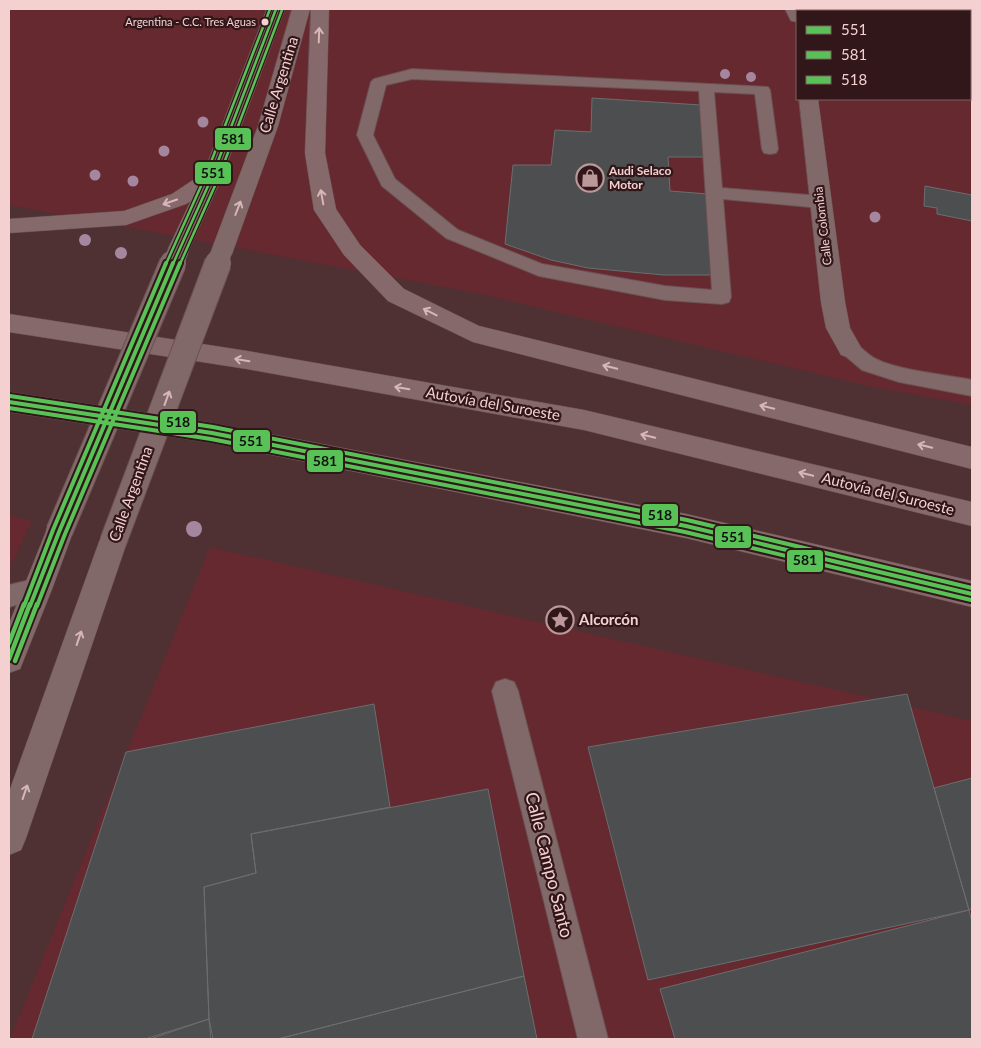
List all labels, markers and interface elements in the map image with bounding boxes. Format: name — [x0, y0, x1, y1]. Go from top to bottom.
legend — [796, 10, 971, 100]
place label: Argentina - C.C. Tres Aguas — [125, 15, 256, 28]
marker: Argentina - C.C. Tres Aguas — [260, 17, 270, 27]
text: 551 — [841, 20, 867, 38]
one-way arrow — [315, 27, 324, 43]
street label: Calle Argentina — [255, 34, 301, 135]
text: 581 — [841, 45, 867, 63]
text: 518 — [841, 70, 867, 88]
line badge: 581 — [214, 127, 252, 151]
text: 581 — [221, 130, 245, 147]
line badge: 551 — [194, 161, 232, 185]
shop icon: Audi Selaco Motor — [575, 163, 605, 193]
place label: Audi Selaco Motor — [608, 163, 671, 192]
text: 551 — [201, 164, 225, 181]
street label: Calle Colombia — [810, 186, 835, 266]
one-way arrow — [317, 189, 327, 205]
one-way arrow — [163, 198, 179, 207]
one-way arrow — [234, 201, 243, 216]
one-way arrow — [423, 307, 438, 316]
one-way arrow — [235, 354, 251, 364]
one-way arrow — [602, 362, 618, 372]
one-way arrow — [395, 382, 411, 392]
street label: Autovía del Suroeste — [425, 382, 562, 424]
one-way arrow — [163, 391, 172, 406]
one-way arrow — [760, 402, 776, 411]
line badge: 518 — [159, 410, 197, 434]
text: 518 — [166, 413, 190, 430]
line badge: 551 — [232, 429, 271, 453]
one-way arrow — [640, 431, 656, 440]
text: 551 — [239, 432, 263, 449]
one-way arrow — [917, 441, 933, 450]
street label: Calle Argentina — [104, 444, 156, 544]
line badge: 581 — [306, 449, 344, 473]
text: 581 — [313, 452, 337, 469]
street label: Autovía del Suroeste — [820, 468, 956, 518]
one-way arrow — [798, 469, 814, 478]
line badge: 518 — [641, 503, 679, 527]
text: 518 — [648, 506, 672, 523]
line badge: 551 — [714, 525, 752, 549]
text: 551 — [721, 528, 745, 545]
line badge: 581 — [786, 549, 824, 573]
text: 581 — [793, 551, 817, 568]
place icon: Alcorcón — [545, 605, 575, 635]
place label: Alcorcón — [578, 610, 638, 628]
one-way arrow — [75, 631, 84, 647]
one-way arrow — [21, 784, 30, 800]
street label: Calle Campo Santo — [521, 790, 579, 940]

